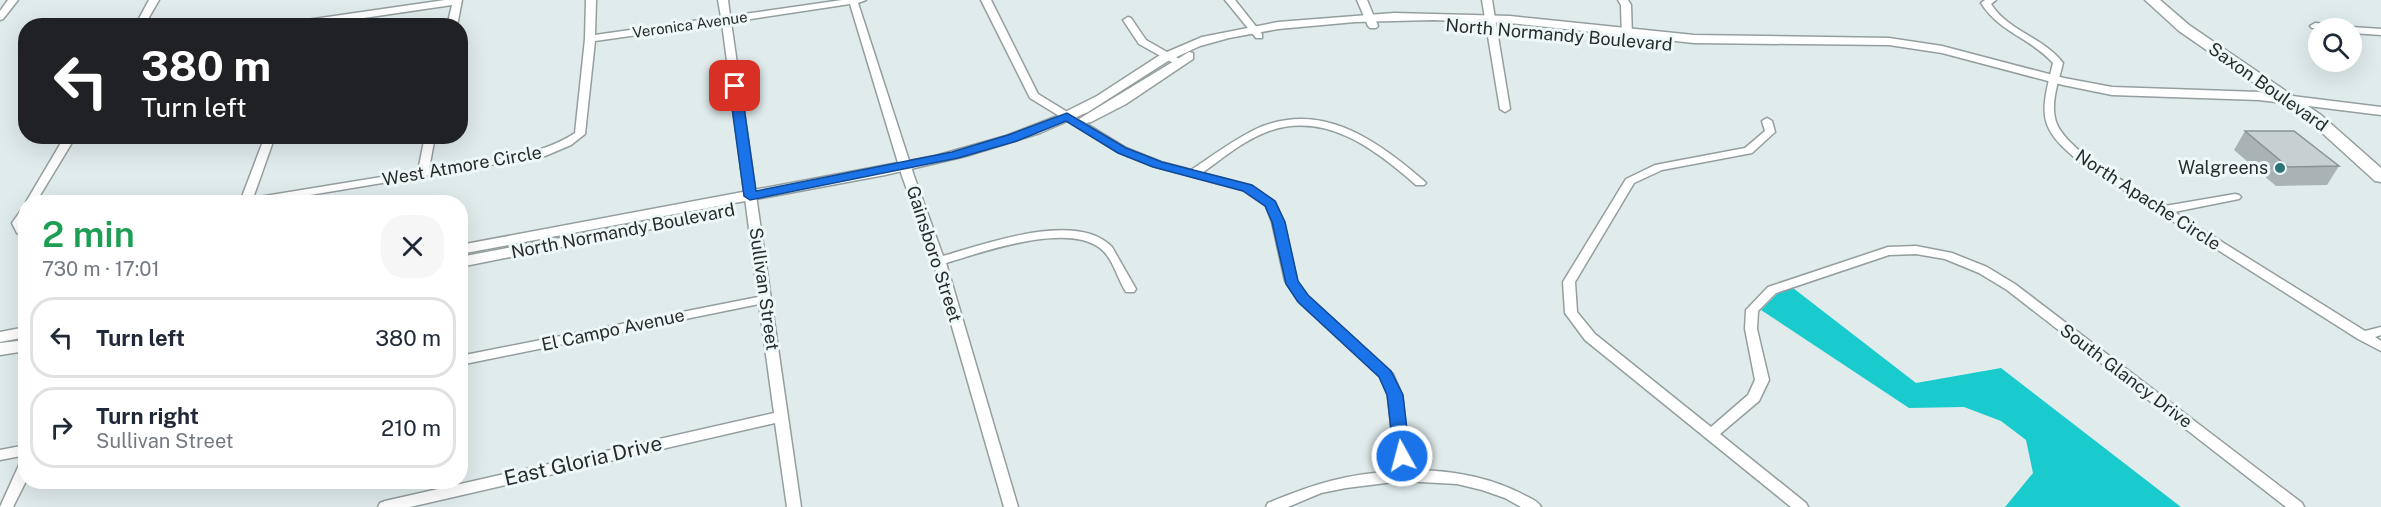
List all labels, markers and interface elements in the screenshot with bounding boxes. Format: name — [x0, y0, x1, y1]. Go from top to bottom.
street label: Veronica Avenue — [631, 8, 749, 41]
street label: North Normandy Boulevard — [1445, 14, 1673, 55]
map controls — [2308, 18, 2362, 72]
button: search — [2308, 18, 2362, 72]
street label: Saxon Boulevard — [2205, 38, 2332, 136]
text: 380 m — [141, 41, 271, 90]
icon: left — [42, 42, 120, 120]
pin — [709, 60, 760, 111]
icon: arrive — [718, 69, 751, 102]
text: Turn left — [141, 91, 247, 123]
street label: West Atmore Circle — [381, 141, 543, 190]
street label: North Apache Circle — [2072, 145, 2225, 254]
place label: Walgreens — [2178, 157, 2268, 178]
marker: Walgreens — [2273, 161, 2287, 175]
street label: Gainsboro Street — [903, 183, 966, 325]
street label: North Normandy Boulevard — [509, 198, 737, 263]
text: 2 min — [42, 213, 135, 255]
button: close — [381, 215, 444, 278]
street label: Sullivan Street — [745, 226, 784, 352]
text: 730 m · 17:01 — [42, 257, 160, 281]
street label: El Campo Avenue — [540, 304, 686, 355]
street label: South Glancy Drive — [2056, 319, 2197, 432]
icon: left — [45, 321, 78, 354]
text: Turn left — [96, 325, 185, 351]
text: 380 m — [375, 325, 441, 351]
text: Turn right — [96, 403, 199, 429]
icon: right — [45, 411, 78, 444]
text: 210 m — [381, 415, 441, 441]
position arrow — [1370, 424, 1434, 488]
text: Sullivan Street — [96, 429, 234, 453]
street label: East Gloria Drive — [501, 430, 664, 491]

